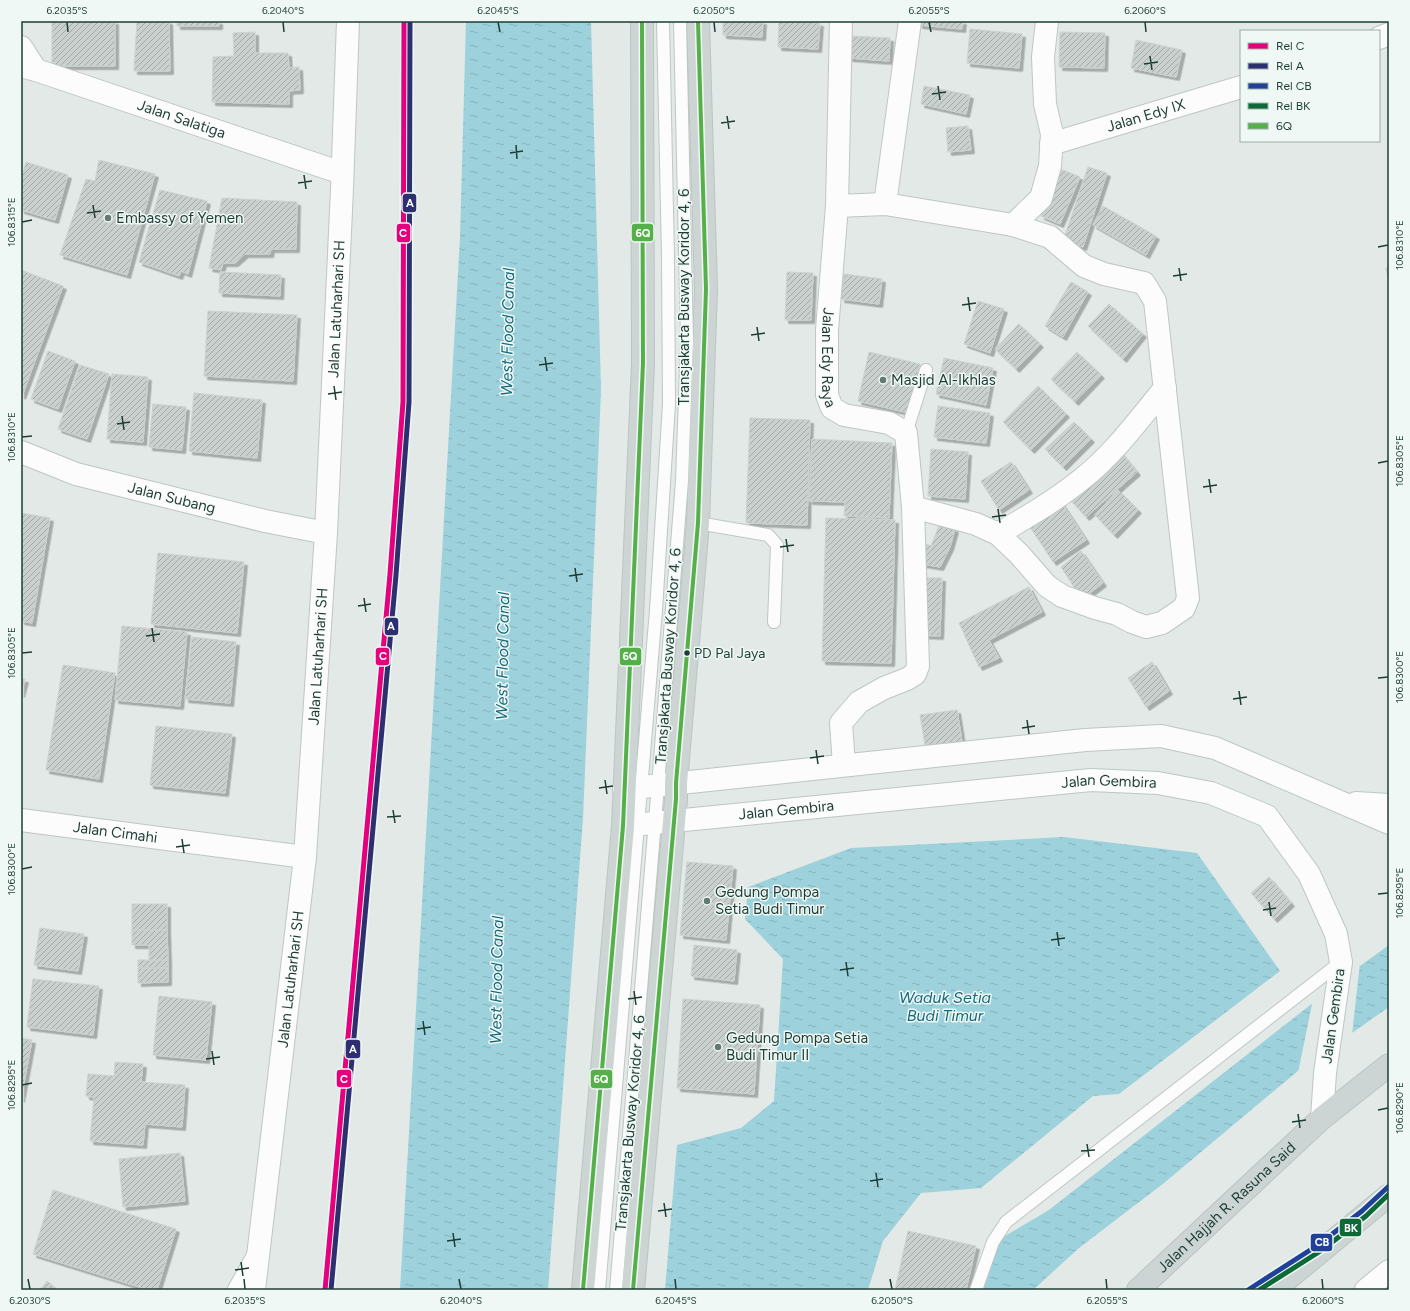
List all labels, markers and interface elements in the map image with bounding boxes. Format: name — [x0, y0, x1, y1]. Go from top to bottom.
text: 6.2035°S — [47, 4, 87, 17]
text: 6.2040°S — [262, 4, 304, 17]
text: 6.2045°S — [477, 4, 519, 17]
text: 6.2050°S — [693, 4, 735, 17]
text: 6.2055°S — [908, 4, 950, 17]
text: 6.2060°S — [1124, 4, 1166, 17]
legend — [1240, 30, 1380, 142]
text: Rel C — [1276, 39, 1305, 53]
text: Rel A — [1276, 59, 1304, 73]
text: Rel CB — [1276, 79, 1312, 93]
street label: Jalan Edy IX — [1104, 95, 1188, 136]
street label: Jalan Salatiga — [135, 96, 228, 142]
text: Rel BK — [1276, 99, 1311, 113]
text: 6Q — [1276, 119, 1292, 133]
street label: Transjakarta Busway Koridor 4, 6 — [675, 188, 693, 405]
line badge: A — [402, 193, 417, 213]
text: 106.8315°E — [5, 197, 18, 247]
text: A — [406, 197, 414, 210]
place label: Embassy of Yemen — [116, 209, 243, 227]
marker: Embassy of Yemen — [103, 213, 113, 223]
text: 106.8310°E — [1393, 220, 1406, 270]
line badge: C — [396, 223, 411, 243]
line badge: 6Q — [631, 223, 654, 242]
text: C — [399, 227, 407, 240]
text: 6Q — [635, 227, 651, 240]
street label: Jalan Latuharhari SH — [324, 240, 349, 378]
water label: West Flood Canal — [497, 267, 518, 396]
street label: Jalan Edy Raya — [818, 307, 840, 410]
place label: Masjid Al-Ikhlas — [891, 371, 996, 389]
marker: Masjid Al-Ikhlas — [878, 375, 888, 385]
text: 106.8310°E — [5, 412, 18, 462]
text: 106.8305°E — [1393, 435, 1406, 487]
street label: Jalan Subang — [126, 478, 218, 517]
street label: Transjakarta Busway Koridor 4, 6 — [651, 547, 685, 765]
street label: Jalan Latuharhari SH — [305, 587, 331, 726]
water label: West Flood Canal — [492, 591, 513, 720]
line badge: A — [384, 617, 399, 636]
text: A — [387, 620, 395, 633]
text: 106.8305°E — [5, 627, 18, 679]
place label: PD Pal Jaya — [694, 645, 765, 662]
line badge: C — [375, 647, 390, 666]
line badge: 6Q — [619, 647, 642, 666]
marker: PD Pal Jaya — [682, 648, 692, 658]
text: C — [379, 650, 387, 663]
text: 6Q — [622, 650, 638, 663]
text: 106.8300°E — [1393, 651, 1406, 703]
street label: Jalan Gembira — [1060, 771, 1157, 792]
street label: Jalan Gembira — [738, 796, 835, 824]
street label: Jalan Cimahi — [72, 818, 159, 847]
text: 106.8300°E — [5, 843, 18, 895]
text: 106.8295°E — [1393, 867, 1406, 919]
place label: Gedung Pompa Setia Budi Timur — [715, 883, 824, 918]
marker: Gedung Pompa Setia Budi Timur — [702, 896, 712, 906]
street label: Jalan Latuharhari SH — [274, 910, 308, 1049]
water label: West Flood Canal — [486, 915, 507, 1044]
street label: Jalan Gembira — [1317, 967, 1349, 1065]
water label: Waduk Setia Budi Timur — [899, 988, 991, 1025]
street label: Transjakarta Busway Koridor 4, 6 — [612, 1014, 648, 1232]
place label: Gedung Pompa Setia Budi Timur II — [726, 1029, 868, 1064]
line badge: A — [345, 1039, 361, 1059]
marker: Gedung Pompa Setia Budi Timur II — [713, 1042, 723, 1052]
text: A — [349, 1043, 357, 1056]
text: 106.8295°E — [5, 1059, 18, 1111]
line badge: C — [336, 1069, 352, 1088]
line badge: 6Q — [590, 1069, 613, 1089]
text: C — [340, 1073, 348, 1086]
text: 6Q — [593, 1073, 609, 1086]
text: 106.8290°E — [1393, 1082, 1406, 1134]
street label: Jalan Hajjah R. Rasuna Said — [1153, 1138, 1299, 1276]
line badge: BK — [1339, 1218, 1362, 1237]
text: BK — [1344, 1222, 1359, 1235]
line badge: CB — [1310, 1233, 1333, 1252]
text: CB — [1315, 1236, 1330, 1249]
text: 6.2030°S — [9, 1294, 51, 1307]
text: 6.2035°S — [225, 1294, 265, 1307]
text: 6.2040°S — [440, 1294, 482, 1307]
text: 6.2045°S — [655, 1294, 697, 1307]
text: 6.2050°S — [871, 1294, 913, 1307]
text: 6.2055°S — [1086, 1294, 1128, 1307]
text: 6.2060°S — [1302, 1294, 1344, 1307]

